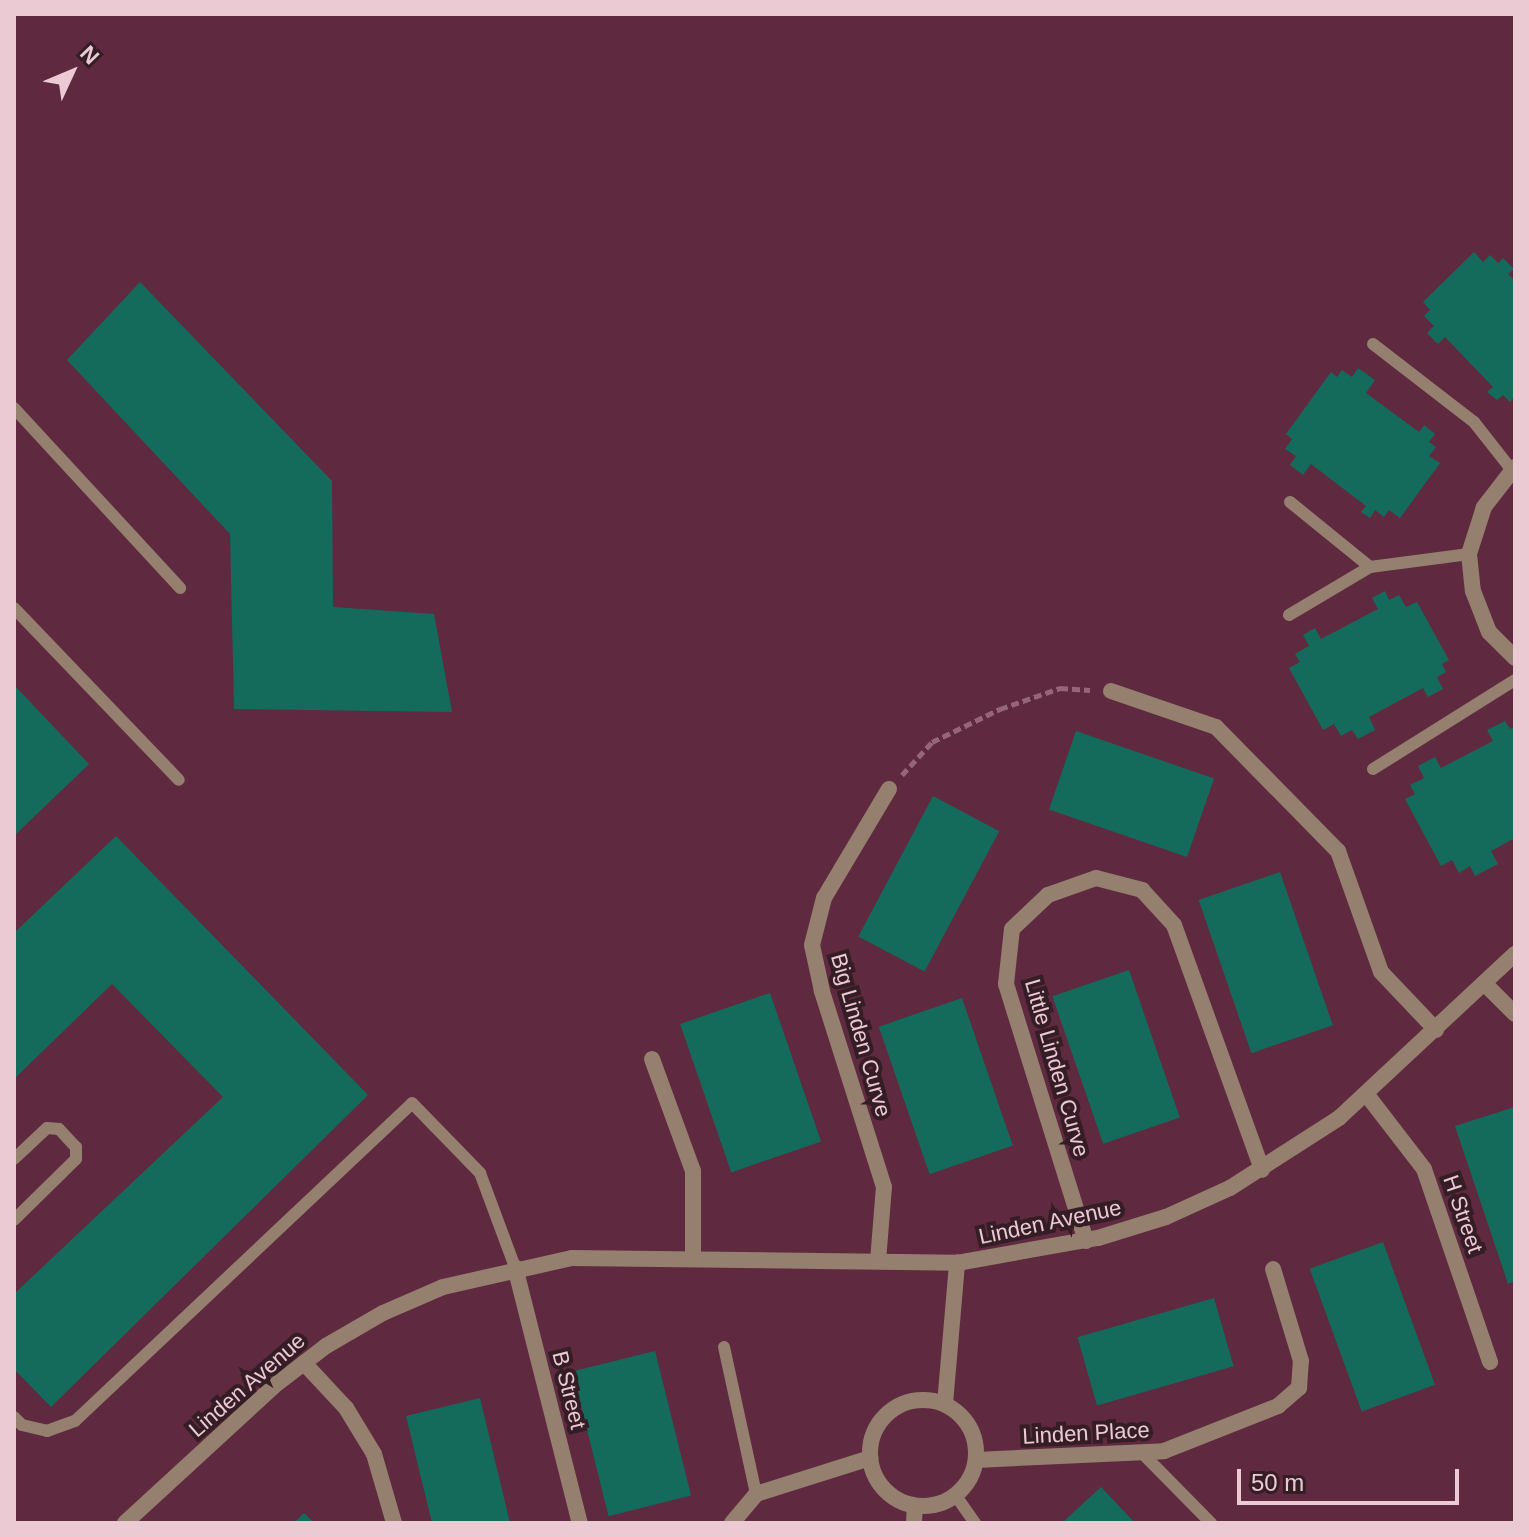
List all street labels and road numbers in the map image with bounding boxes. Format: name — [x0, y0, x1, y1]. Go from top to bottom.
street label: Big Linden Curve — [825, 950, 897, 1120]
street label: Little Linden Curve — [1019, 976, 1095, 1160]
street label: H Street — [1437, 1172, 1489, 1256]
street label: Linden Avenue — [976, 1194, 1124, 1250]
street label: Linden Avenue — [183, 1327, 311, 1443]
street label: B Street — [547, 1348, 591, 1432]
street label: Linden Place — [1022, 1416, 1150, 1450]

